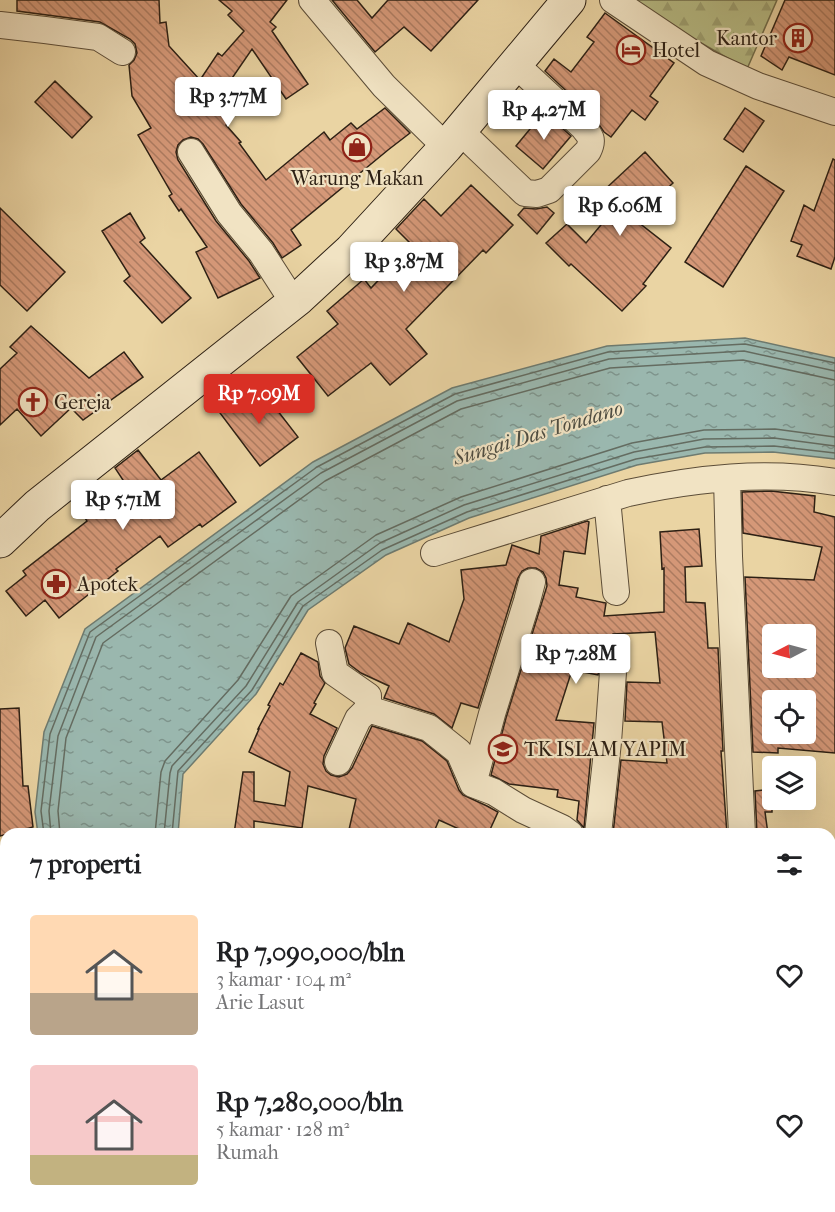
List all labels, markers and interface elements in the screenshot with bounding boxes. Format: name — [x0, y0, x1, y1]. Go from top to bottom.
building icon: Kantor — [782, 22, 814, 54]
place label: Kantor — [716, 27, 777, 50]
hotel icon: Hotel — [615, 34, 647, 66]
place label: Hotel — [652, 39, 701, 62]
pin: Rp 3.77M — [166, 77, 290, 128]
text: Rp 3.77M — [189, 85, 267, 108]
pin: Rp 4.27M — [482, 90, 606, 141]
text: Rp 4.27M — [502, 98, 586, 121]
shop icon: Warung Makan — [341, 131, 373, 163]
place label: Warung Makan — [290, 167, 424, 190]
pin: Rp 6.06M — [558, 186, 682, 237]
text: Rp 6.06M — [578, 194, 662, 217]
pin: Rp 3.87M — [342, 242, 466, 293]
text: Rp 3.87M — [364, 250, 444, 273]
pin: Rp 7.09M — [197, 374, 321, 425]
text: Rp 7.09M — [218, 382, 300, 405]
church icon: Gereja — [17, 386, 49, 418]
place label: Gereja — [54, 391, 111, 414]
water label: Sungai Das Tondano — [449, 396, 626, 471]
pin: Rp 5.71M — [61, 480, 185, 531]
text: Rp 5.71M — [85, 488, 161, 511]
pharmacy icon: Apotek — [40, 568, 72, 600]
place label: Apotek — [76, 573, 139, 596]
north arrow — [762, 624, 816, 678]
map controls — [762, 624, 816, 810]
pin: Rp 7.28M — [514, 634, 638, 685]
text: Rp 7.28M — [535, 642, 617, 665]
button: locate — [762, 690, 816, 744]
school or university icon: TK ISLAM YAPIM — [487, 733, 519, 765]
place label: TK ISLAM YAPIM — [524, 738, 687, 761]
button: layers — [762, 756, 816, 810]
icon: filters — [773, 848, 806, 881]
text: 7 properti — [30, 849, 141, 880]
text: Rp 7,090,000/bln — [216, 937, 405, 968]
icon: home — [78, 939, 150, 1011]
icon: heart — [773, 959, 806, 992]
text: 3 kamar · 104 m² — [216, 968, 351, 991]
text: Arie Lasut — [216, 991, 305, 1014]
text: Rp 7,280,000/bln — [216, 1087, 403, 1118]
icon: home — [78, 1089, 150, 1161]
icon: heart — [773, 1109, 806, 1142]
text: 5 kamar · 128 m² — [216, 1118, 349, 1141]
text: Rumah — [216, 1141, 279, 1164]

